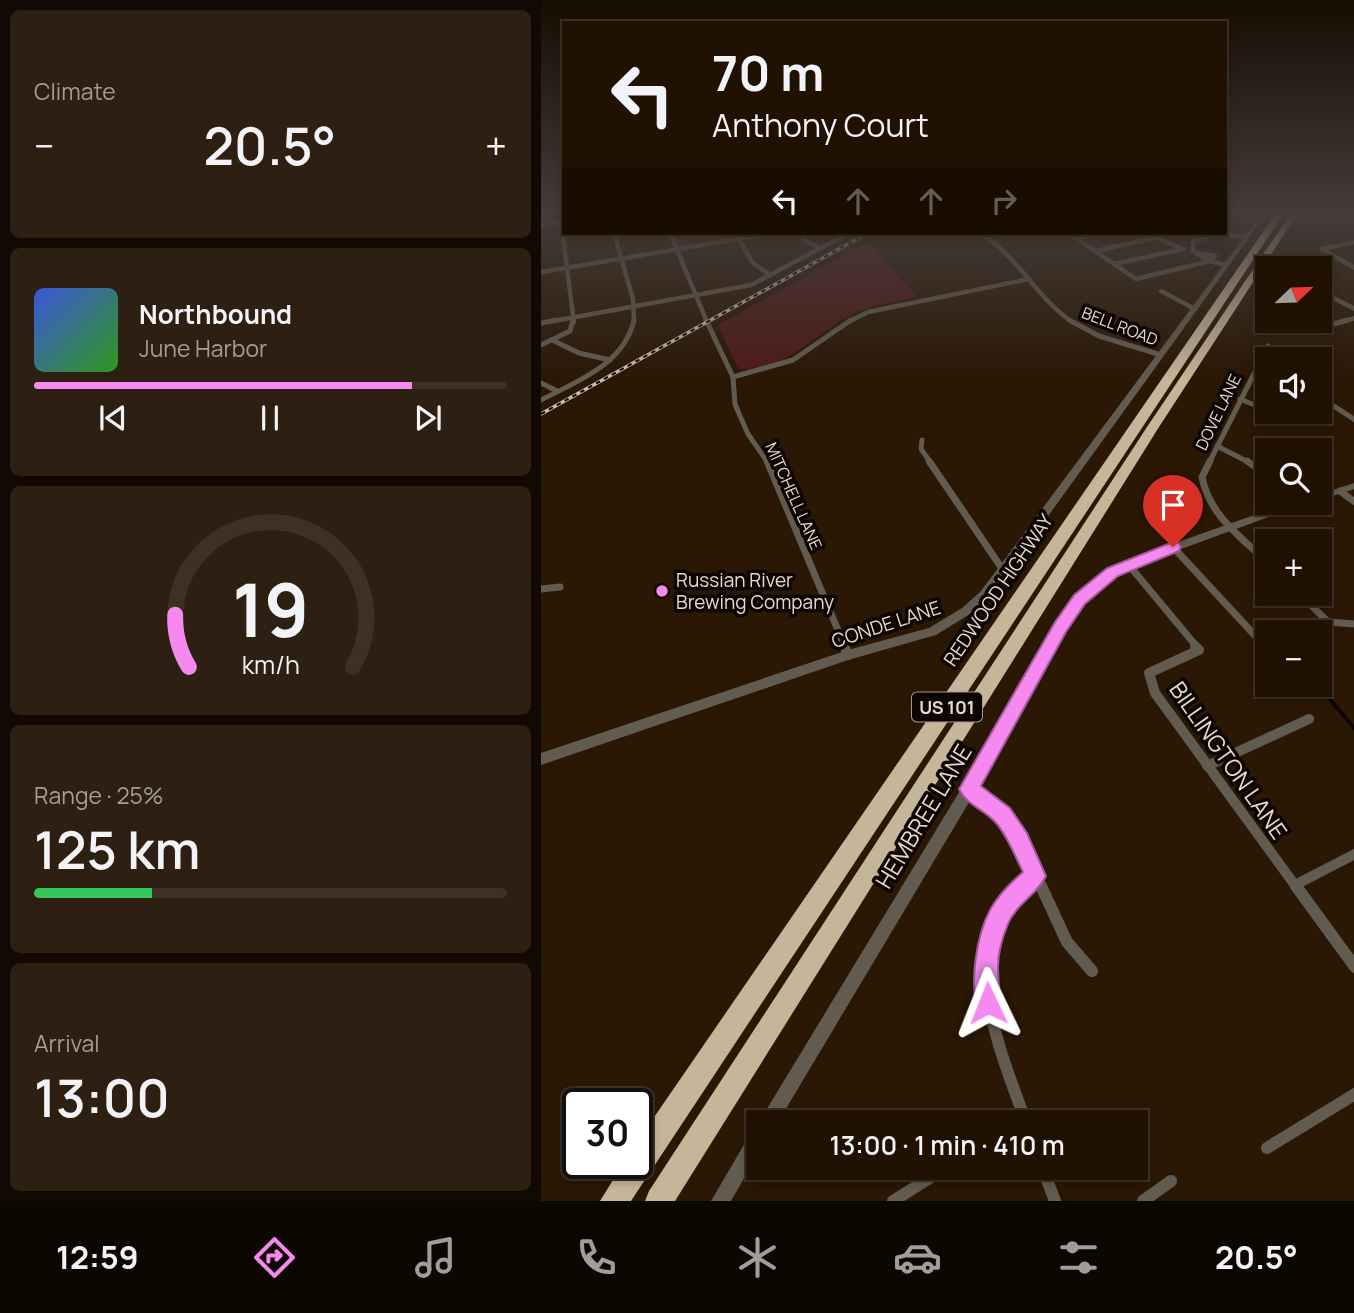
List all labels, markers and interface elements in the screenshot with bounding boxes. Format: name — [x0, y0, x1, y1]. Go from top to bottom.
text: 70 m — [712, 39, 824, 106]
icon: left — [597, 49, 688, 140]
text: Climate — [34, 75, 116, 107]
text: Anthony Court — [712, 103, 929, 147]
text: 20.5° — [204, 110, 336, 181]
text: − — [34, 119, 55, 171]
text: + — [485, 119, 507, 171]
icon: left — [766, 182, 804, 220]
icon: ahead — [839, 182, 877, 220]
icon: ahead — [912, 182, 950, 220]
icon: right — [985, 182, 1023, 220]
north arrow — [1255, 256, 1332, 332]
map controls — [1255, 256, 1332, 697]
text: Northbound — [139, 296, 292, 332]
street label: BELL ROAD — [1079, 301, 1161, 351]
text: June Harbor — [139, 332, 267, 364]
button: sound — [1255, 347, 1332, 424]
street label: DOVE LANE — [1190, 370, 1246, 454]
icon: previous — [94, 399, 132, 437]
icon: pause — [251, 399, 289, 437]
icon: next — [409, 399, 447, 437]
button: search — [1255, 438, 1332, 515]
street label: MITCHELL LANE — [760, 439, 828, 553]
pin — [1143, 475, 1203, 547]
icon: arrive — [1154, 486, 1192, 524]
street label: REDWOOD HIGHWAY — [937, 509, 1059, 671]
button: + — [1255, 529, 1332, 606]
text: 19 — [232, 559, 309, 659]
place label: Russian River Brewing Company — [676, 567, 834, 615]
marker: Russian River Brewing Company — [654, 583, 670, 599]
street label: CONDE LANE — [828, 594, 944, 654]
button: − — [1255, 620, 1332, 697]
text: km/h — [241, 646, 300, 681]
street label: BILLINGTON LANE — [1163, 675, 1295, 845]
road number: US 101 — [912, 692, 982, 722]
street label: HEMBREE LANE — [867, 738, 979, 894]
text: Range · 25% — [34, 779, 164, 811]
text: 125 km — [34, 814, 200, 885]
position arrow — [951, 966, 1025, 1040]
text: Arrival — [34, 1027, 100, 1059]
text: 13:00 — [34, 1062, 170, 1133]
speed limit sign: 30 — [562, 1088, 653, 1179]
text: 13:00 · 1 min · 410 m — [829, 1127, 1065, 1163]
icon: directions — [250, 1233, 299, 1282]
icon: music — [411, 1233, 460, 1282]
icon: phone — [572, 1233, 621, 1282]
icon: climate — [733, 1233, 782, 1282]
icon: car — [893, 1233, 942, 1282]
icon: filters — [1054, 1233, 1103, 1282]
text: 12:59 — [56, 1235, 139, 1279]
text: 20.5° — [1215, 1235, 1298, 1279]

